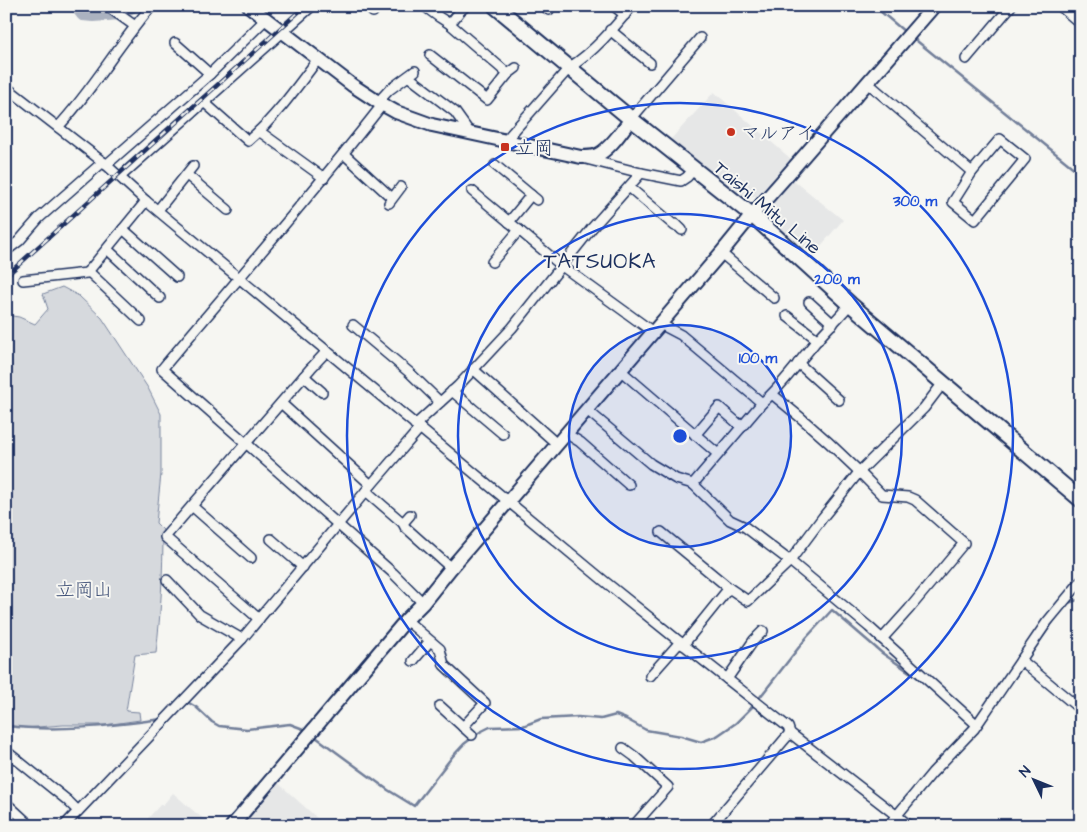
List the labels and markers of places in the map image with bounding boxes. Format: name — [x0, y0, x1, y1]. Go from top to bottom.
place label: マルアイ — [741, 120, 815, 147]
marker: マルアイ — [725, 126, 737, 138]
place label: 立岡 — [515, 135, 553, 162]
marker: 立岡 — [499, 141, 511, 153]
centre of rings — [671, 427, 689, 445]

